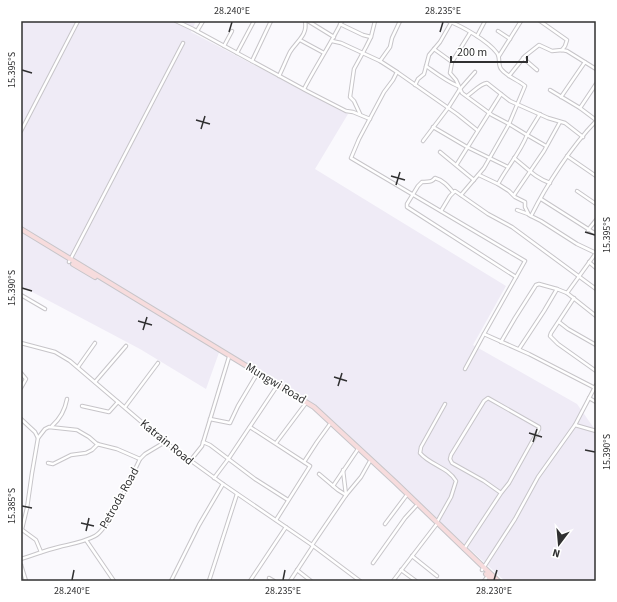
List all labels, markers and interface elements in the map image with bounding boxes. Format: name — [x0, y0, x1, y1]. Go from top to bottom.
text: 28.240°E — [214, 4, 250, 18]
text: 28.235°E — [425, 4, 461, 18]
scale bar — [451, 38, 527, 64]
text: 200 m — [457, 44, 487, 61]
text: 15.395°S — [5, 52, 19, 88]
text: 15.395°S — [600, 217, 614, 253]
text: 15.390°S — [5, 270, 19, 306]
street label: Mungwi Road — [242, 359, 309, 408]
street label: Katrain Road — [136, 415, 197, 469]
text: 15.390°S — [600, 434, 614, 470]
street label: Petroda Road — [96, 464, 143, 532]
text: 15.385°S — [5, 488, 19, 524]
north arrow — [539, 524, 579, 564]
text: N — [551, 545, 562, 561]
text: 28.240°E — [54, 584, 90, 598]
text: 28.235°E — [265, 584, 301, 598]
text: 28.230°E — [476, 584, 512, 598]

